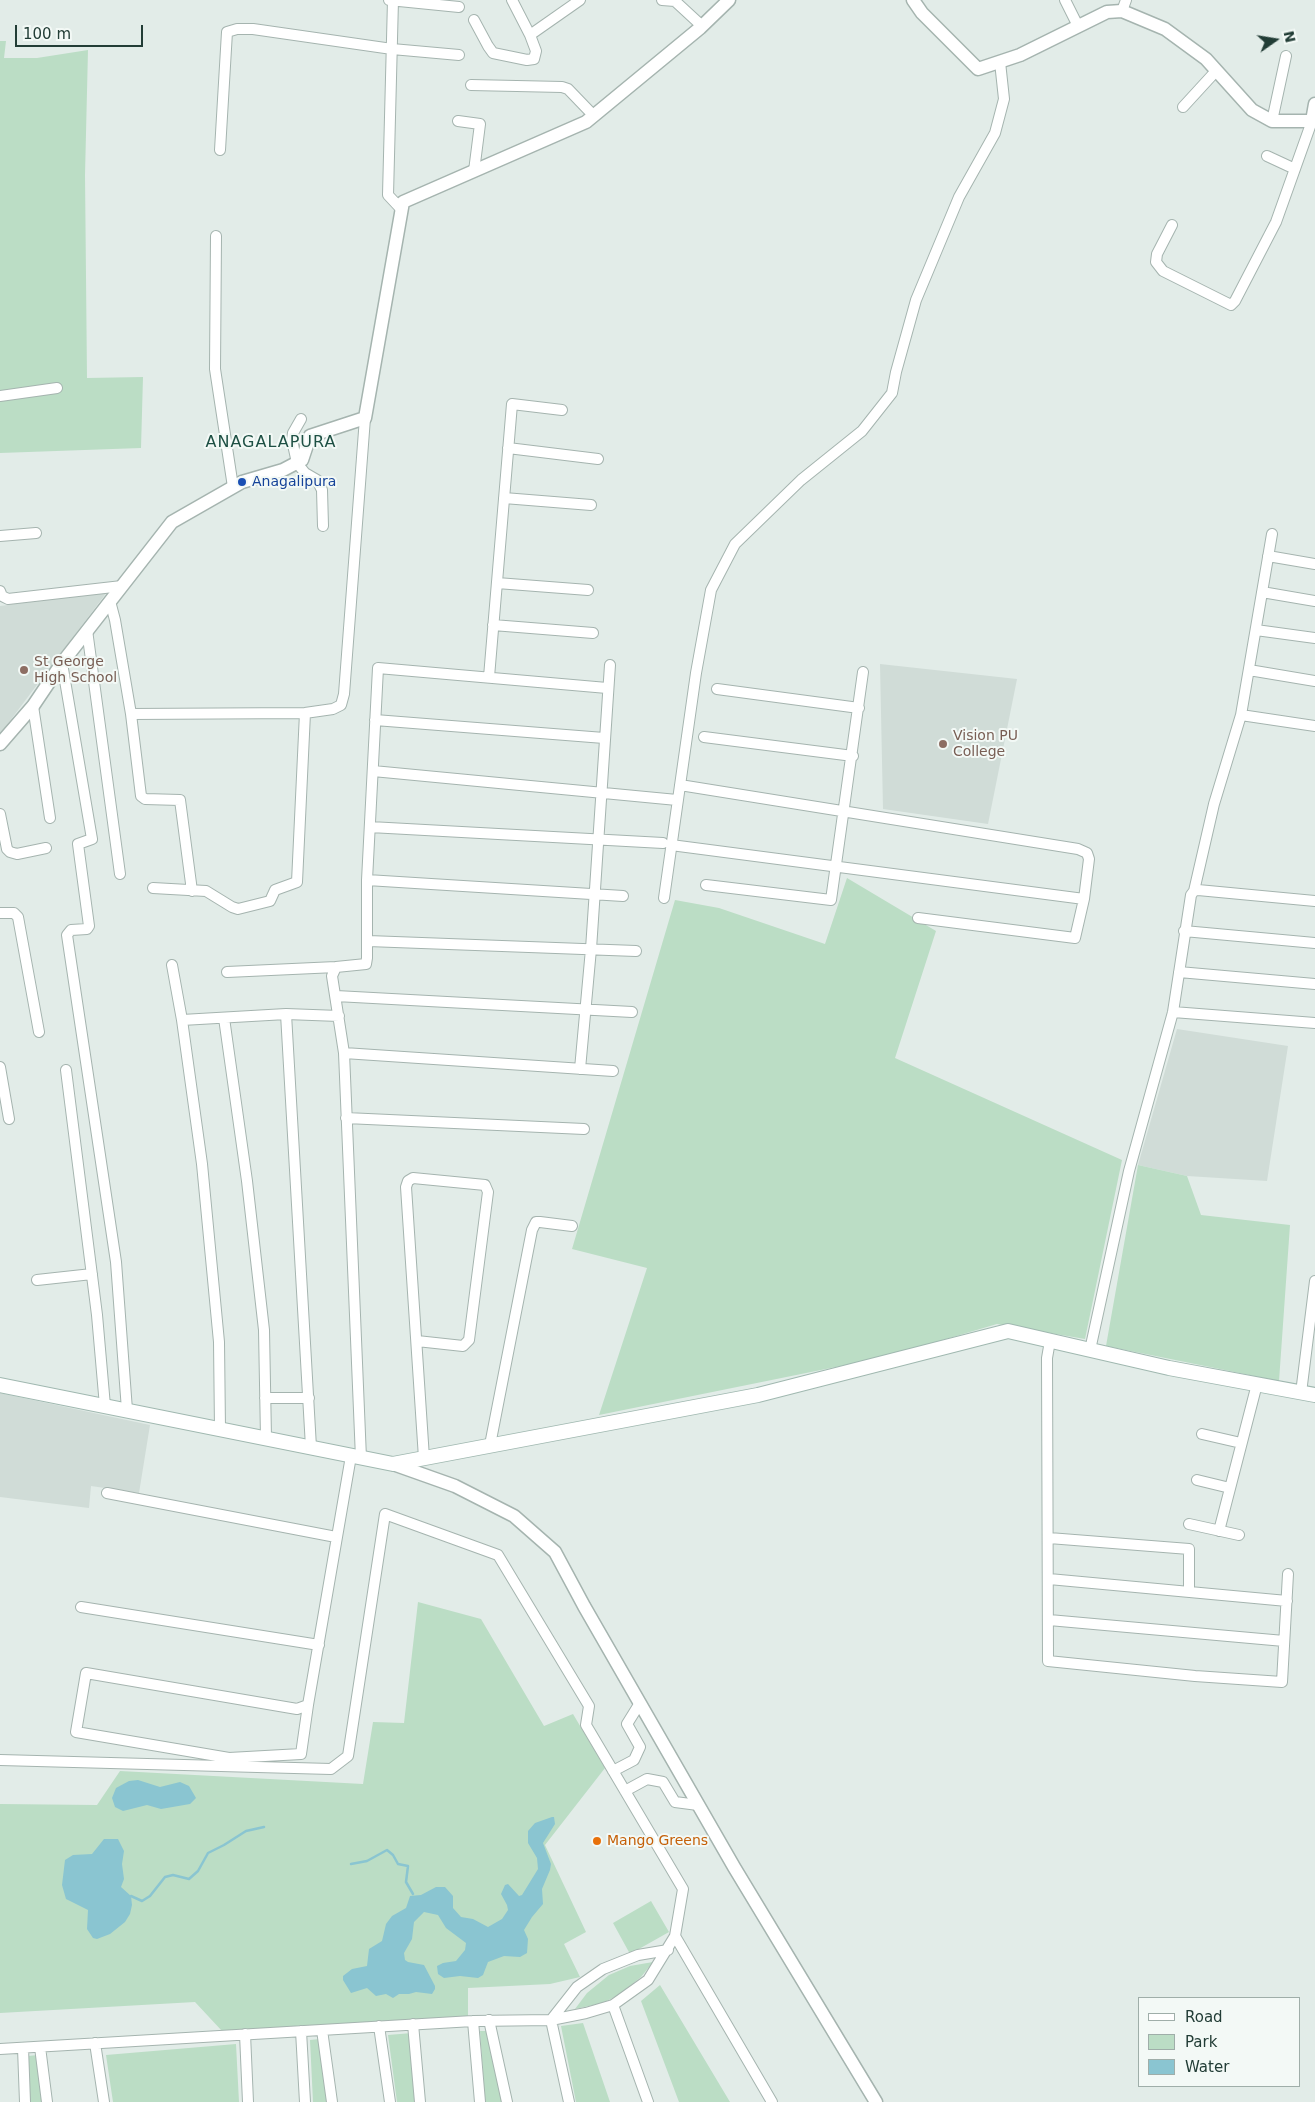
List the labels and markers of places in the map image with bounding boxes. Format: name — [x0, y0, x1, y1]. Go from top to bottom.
place label: Anagalipura — [252, 474, 336, 490]
marker: Anagalipura — [236, 476, 248, 488]
place label: St George High School — [34, 654, 117, 686]
marker: St George High School — [18, 664, 30, 676]
place label: Vision PU College — [953, 728, 1018, 760]
marker: Vision PU College — [937, 738, 949, 750]
place label: Mango Greens — [607, 1833, 708, 1849]
marker: Mango Greens — [591, 1835, 603, 1847]

